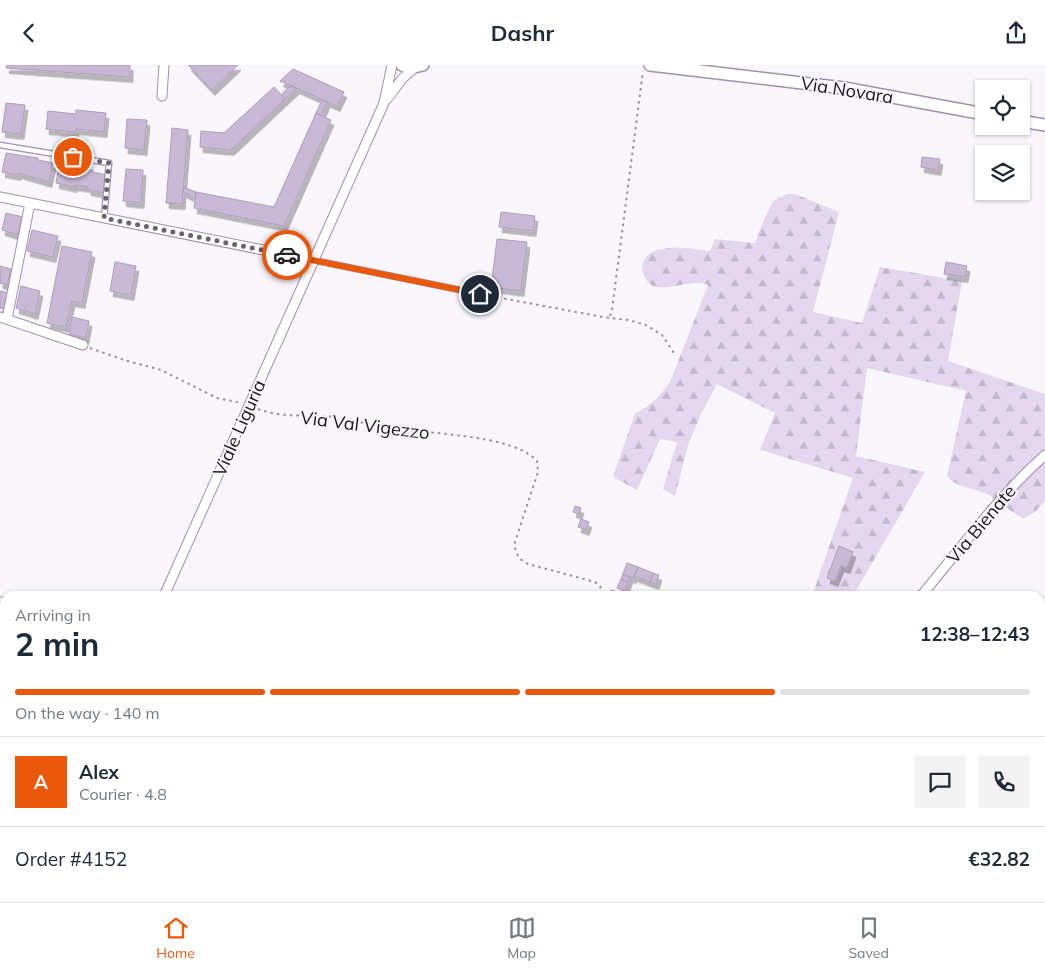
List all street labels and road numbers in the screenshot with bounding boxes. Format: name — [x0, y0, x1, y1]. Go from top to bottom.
street label: Via Novara — [799, 71, 895, 109]
street label: Viale Liguria — [207, 376, 271, 480]
street label: Via Val Vigezzo — [299, 406, 431, 444]
street label: Via Bienate — [941, 480, 1021, 568]

